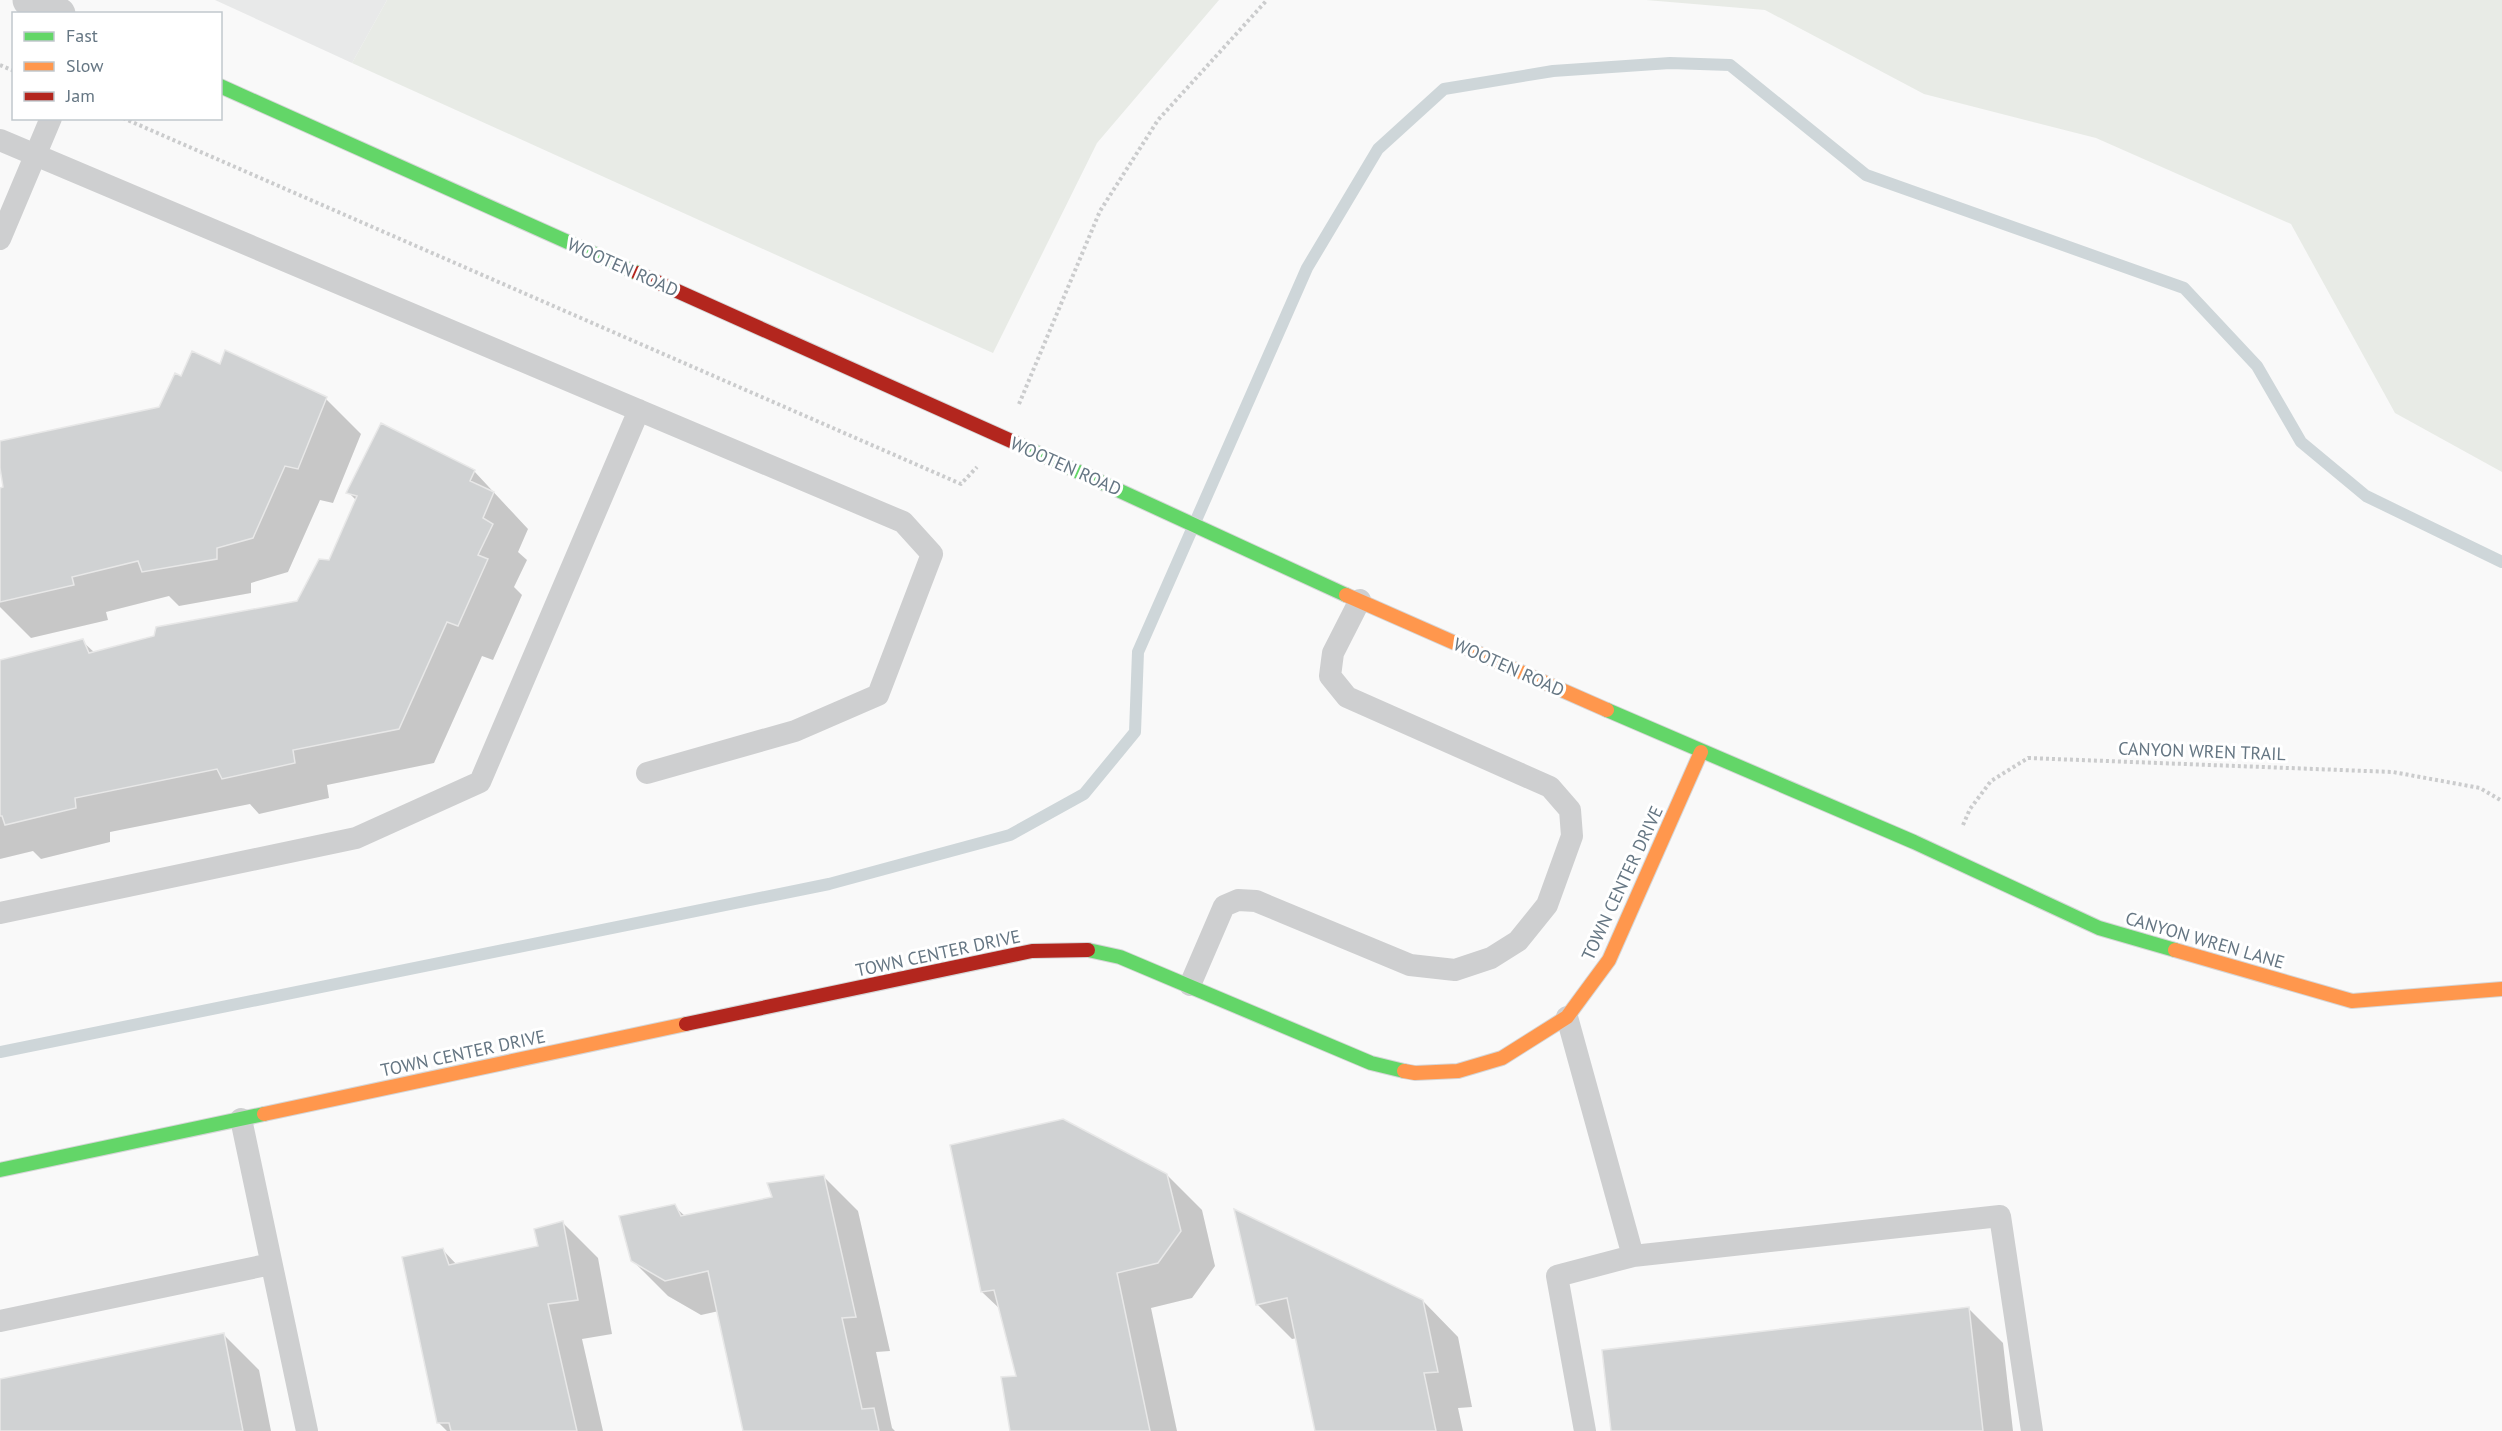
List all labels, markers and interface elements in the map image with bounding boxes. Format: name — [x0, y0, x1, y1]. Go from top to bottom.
legend — [12, 12, 222, 120]
text: Fast — [66, 24, 98, 47]
text: Slow — [66, 54, 104, 77]
text: Jam — [65, 84, 95, 107]
street label: WOOTEN ROAD — [564, 232, 682, 302]
street label: WOOTEN ROAD — [1007, 431, 1125, 501]
street label: WOOTEN ROAD — [1450, 632, 1568, 702]
street label: CANYON WREN TRAIL — [2118, 737, 2286, 765]
street label: TOWN CENTER DRIVE — [1576, 802, 1668, 964]
street label: CANYON WREN LANE — [2123, 906, 2287, 974]
street label: TOWN CENTER DRIVE — [854, 924, 1022, 982]
street label: TOWN CENTER DRIVE — [379, 1024, 547, 1082]

